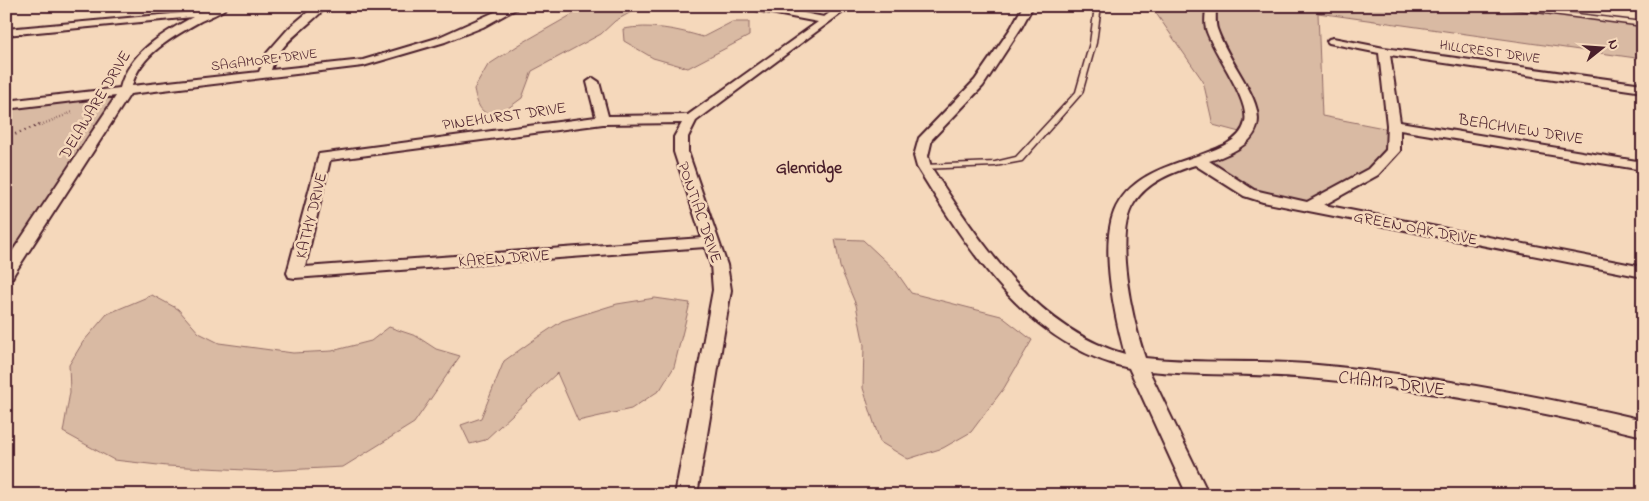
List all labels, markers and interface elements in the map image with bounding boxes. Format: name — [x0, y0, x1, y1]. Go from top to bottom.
north arrow — [1576, 22, 1626, 72]
street label: HILLCREST DRIVE — [1438, 35, 1542, 70]
text: N — [1602, 37, 1624, 52]
street label: SAGAMORE DRIVE — [210, 44, 319, 77]
street label: DELAWARE DRIVE — [53, 46, 138, 165]
street label: PINEHURST DRIVE — [441, 96, 568, 138]
street label: BEACHVIEW DRIVE — [1455, 108, 1585, 152]
district label: Glenridge — [776, 156, 843, 183]
street label: PONTIAC DRIVE — [671, 159, 728, 267]
street label: KATHY DRIVE — [290, 170, 334, 261]
street label: GREEN OAK DRIVE — [1352, 205, 1480, 253]
street label: KAREN DRIVE — [458, 244, 551, 274]
street label: CHAMP DRIVE — [1337, 365, 1447, 404]

